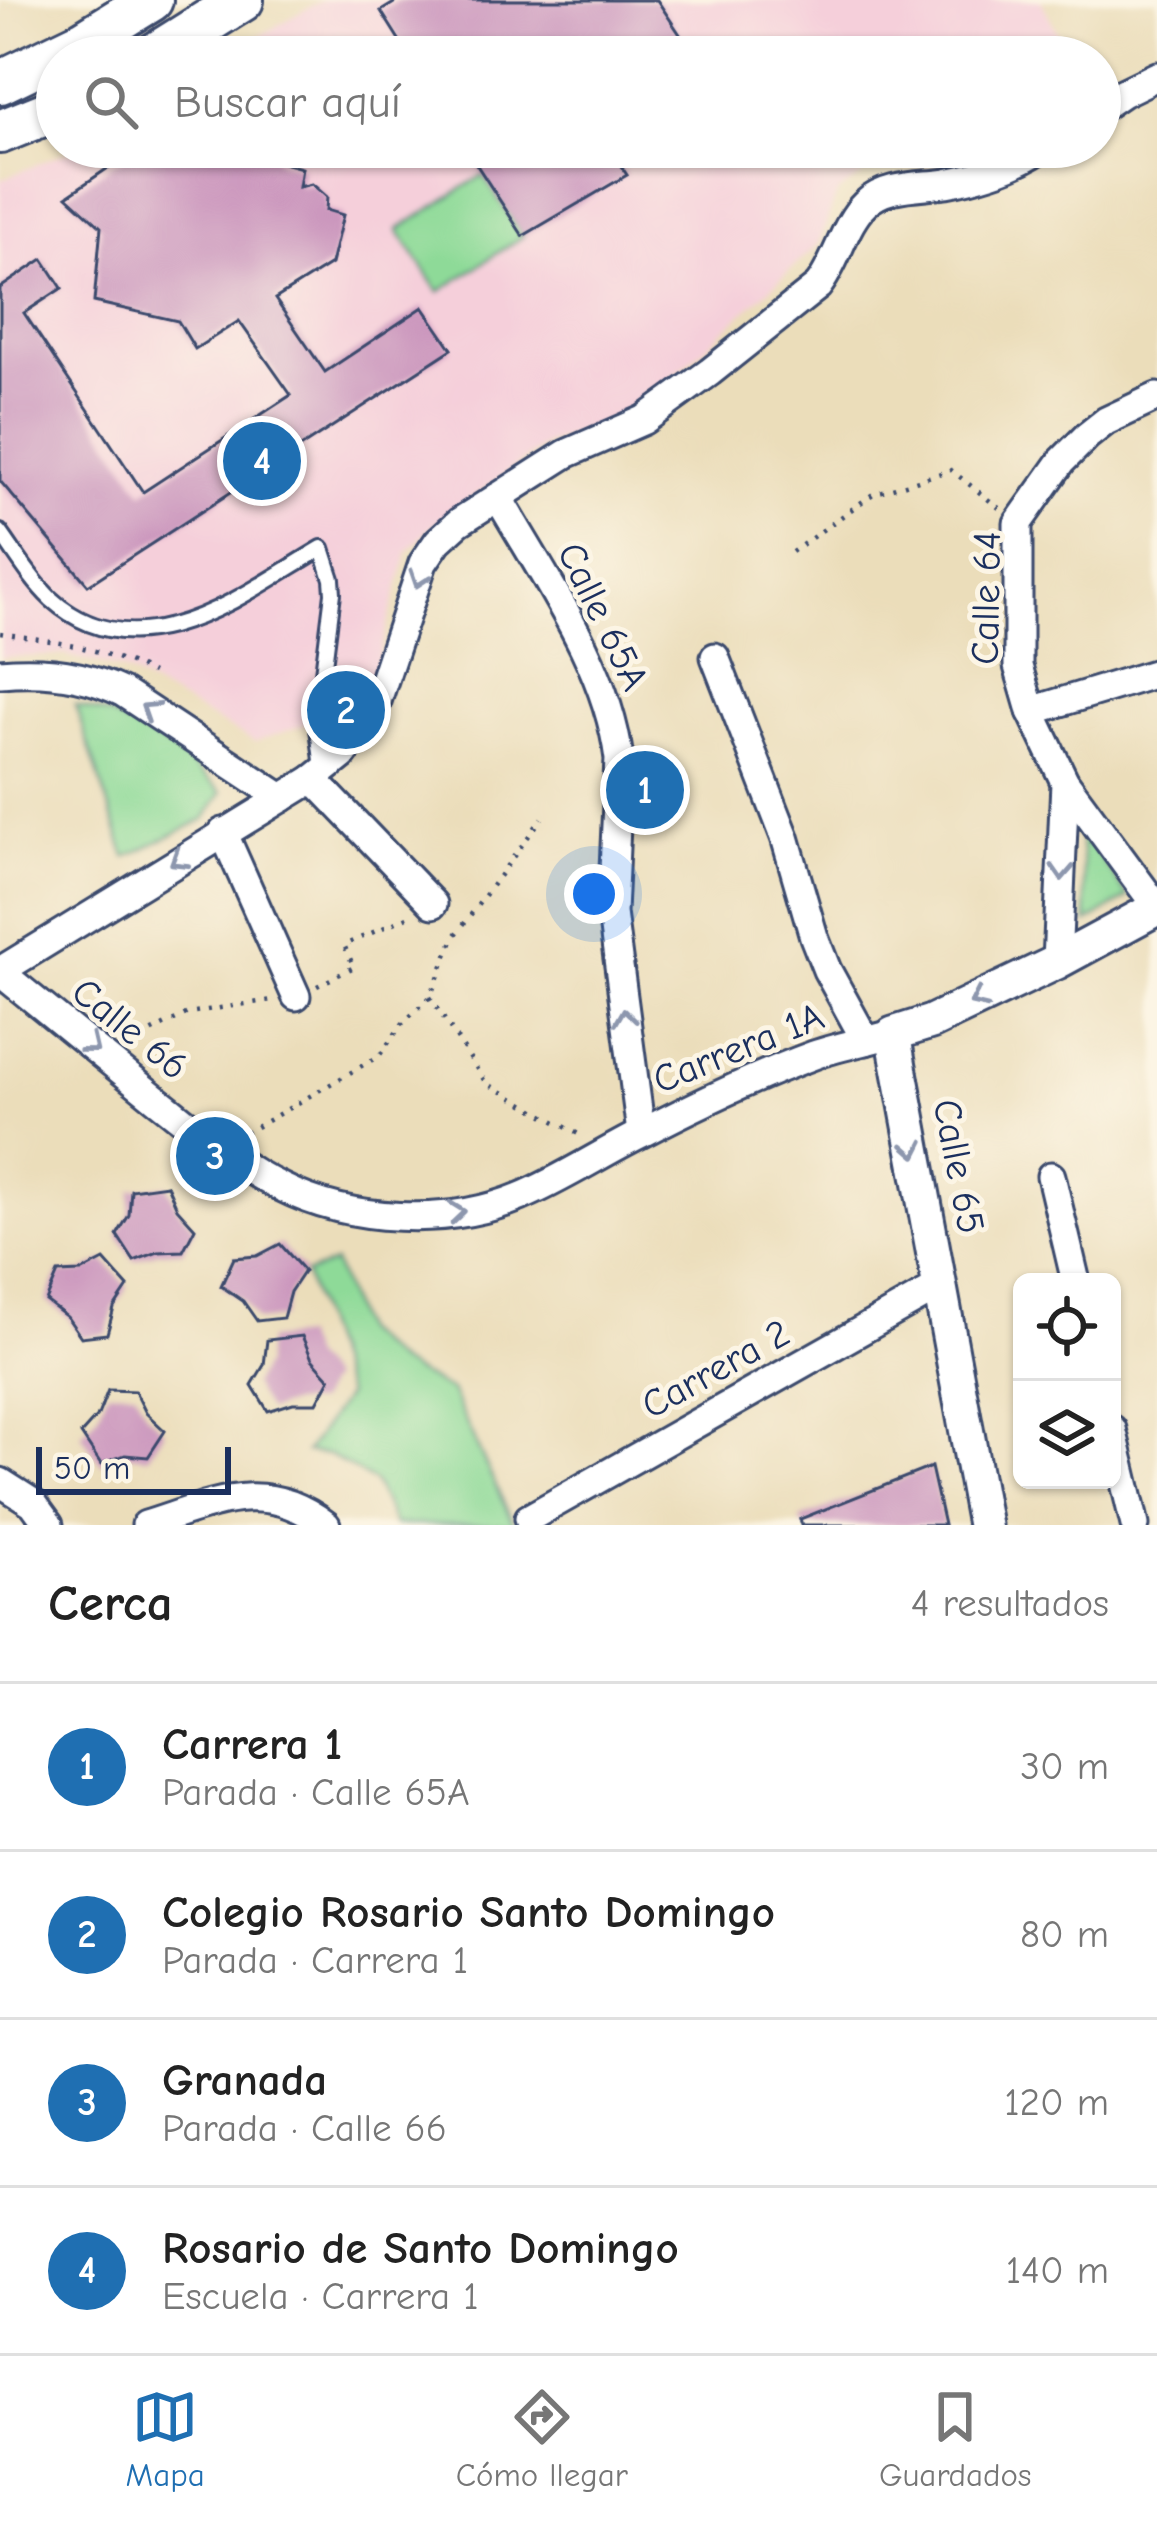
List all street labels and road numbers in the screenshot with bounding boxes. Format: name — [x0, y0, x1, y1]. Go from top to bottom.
street label: Calle 64 — [963, 531, 1010, 665]
street label: Calle 65A — [548, 535, 658, 698]
street label: Calle 66 — [63, 969, 197, 1089]
street label: Carrera 1A — [647, 994, 830, 1103]
street label: Calle 65 — [923, 1095, 994, 1237]
street label: Carrera 2 — [634, 1310, 798, 1428]

